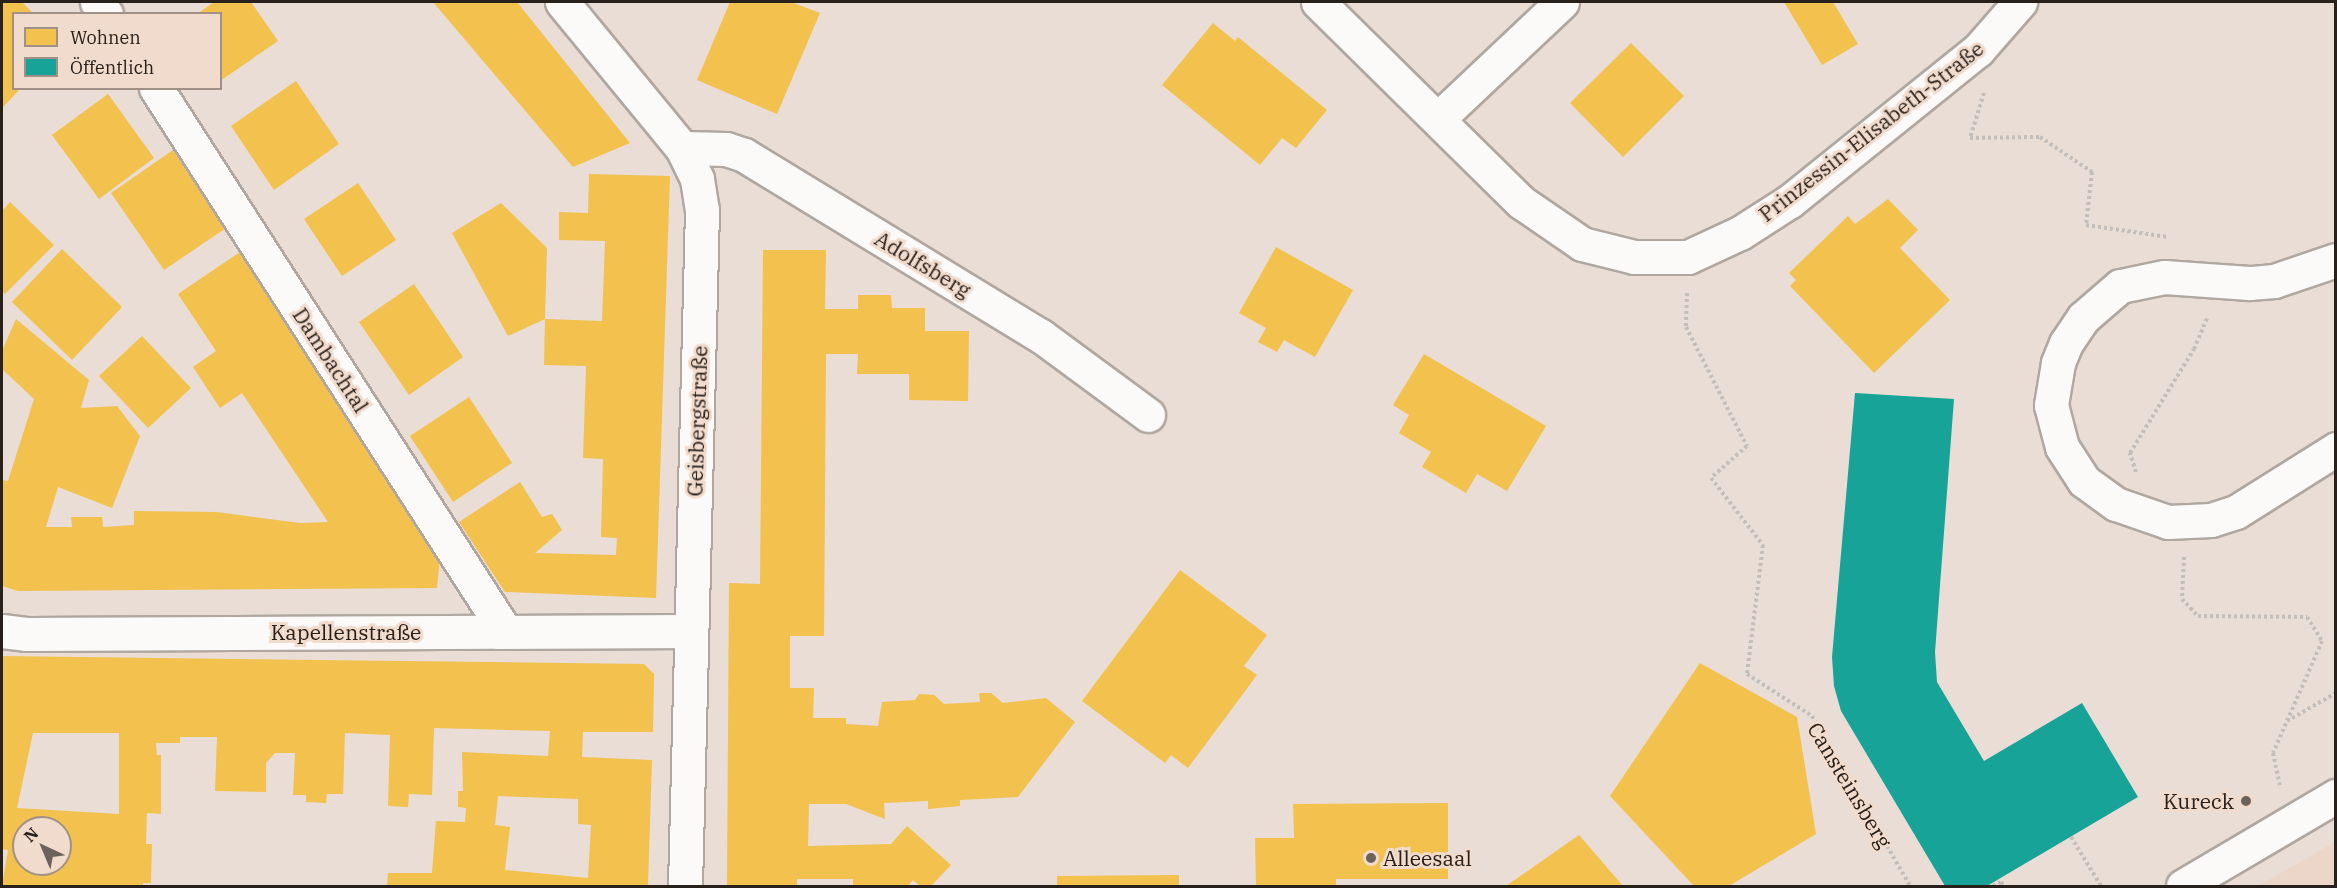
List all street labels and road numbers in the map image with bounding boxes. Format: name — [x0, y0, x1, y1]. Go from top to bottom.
street label: Prinzessin-Elisabeth-Straße — [1754, 35, 1988, 227]
street label: Adolfsberg — [870, 226, 976, 302]
street label: Dambachtal — [288, 303, 374, 417]
street label: Geisbergstraße — [682, 345, 712, 497]
street label: Kapellenstraße — [271, 619, 421, 645]
street label: Cansteinsberg — [1803, 718, 1897, 852]

